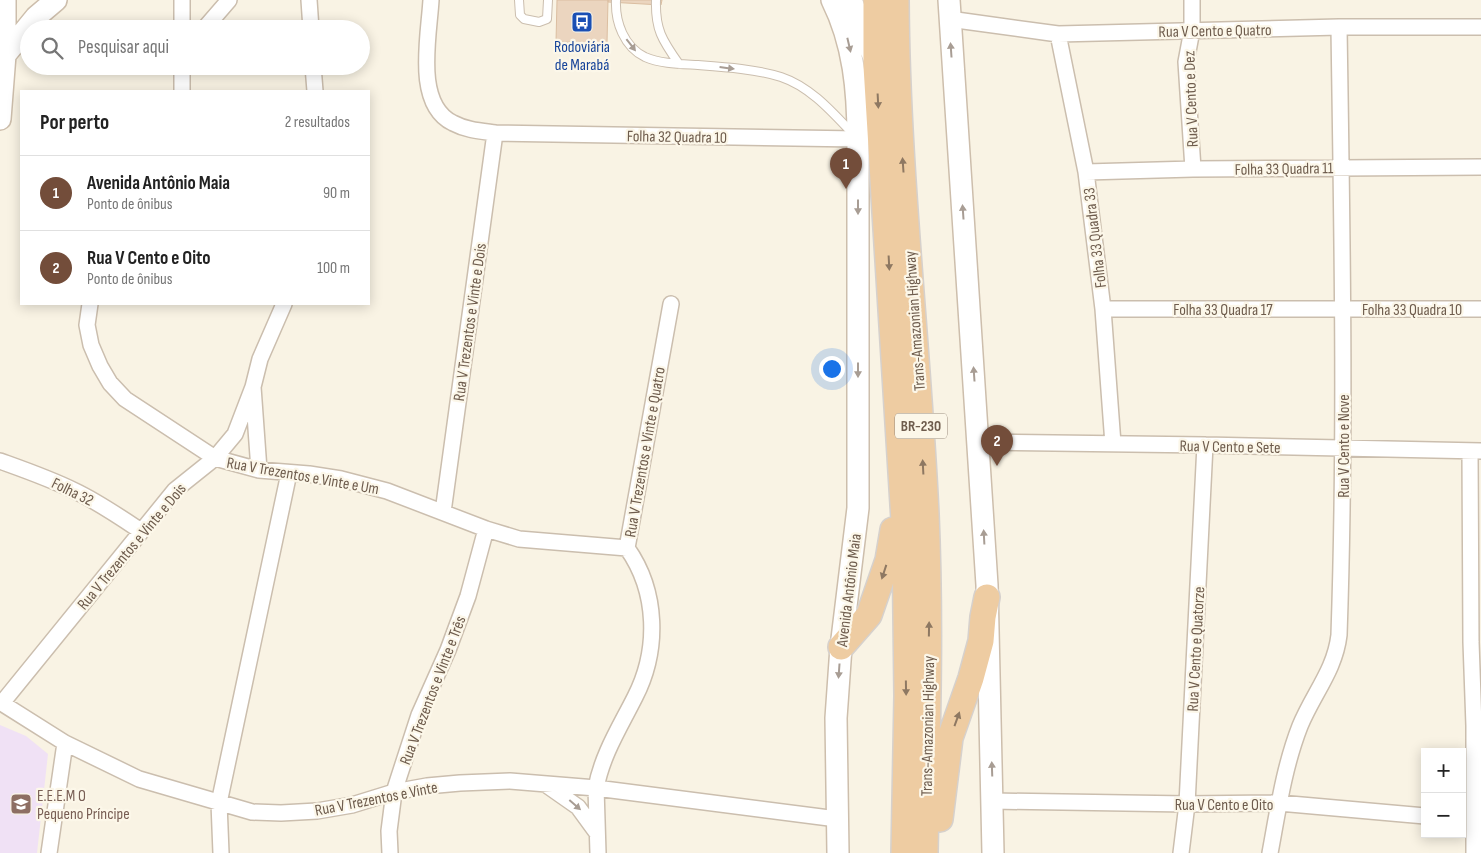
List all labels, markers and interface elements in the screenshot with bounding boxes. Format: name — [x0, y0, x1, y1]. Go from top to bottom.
bus stop icon: Rodoviária de Marabá — [570, 10, 594, 34]
search box — [20, 20, 370, 75]
street label: Rua V Cento e Quatro — [1158, 21, 1272, 42]
icon: search — [38, 34, 66, 62]
text: Pesquisar aqui — [78, 36, 169, 59]
place label: Rodoviária de Marabá — [554, 38, 610, 75]
one-way arrow — [625, 38, 636, 51]
one-way arrow — [845, 38, 853, 53]
one-way arrow — [947, 42, 955, 58]
street label: Rua V Cento e Dez — [1180, 50, 1203, 147]
one-way arrow — [719, 64, 735, 72]
one-way arrow — [875, 93, 883, 109]
text: Por perto — [40, 110, 109, 135]
text: 2 resultados — [285, 113, 350, 132]
street label: Folha 32 Quadra 10 — [627, 127, 727, 148]
pin: 1 — [830, 148, 862, 189]
one-way arrow — [898, 157, 906, 173]
street label: Folha 33 Quadra 11 — [1235, 159, 1334, 180]
text: Avenida Antônio Maia — [87, 172, 230, 195]
text: 1 — [53, 184, 59, 203]
text: 90 m — [323, 184, 350, 203]
street label: Folha 33 Quadra 33 — [1080, 187, 1111, 289]
text: Ponto de ônibus — [87, 195, 172, 214]
one-way arrow — [854, 199, 862, 215]
one-way arrow — [958, 204, 966, 220]
street label: Rua V Trezentos e Vinte e Dois — [450, 242, 491, 402]
text: Rua V Cento e Oito — [87, 247, 211, 270]
street label: Trans-Amazonian Highway — [901, 250, 930, 392]
one-way arrow — [886, 256, 894, 272]
text: 2 — [52, 259, 60, 278]
text: 100 m — [317, 259, 350, 278]
text: Ponto de ônibus — [87, 270, 172, 289]
street label: Folha 33 Quadra 17 — [1173, 301, 1273, 320]
street label: Folha 33 Quadra 10 — [1362, 301, 1462, 320]
your location — [819, 356, 845, 382]
one-way arrow — [854, 362, 862, 378]
street label: Rua V Trezentos e Vinte e Quatro — [621, 366, 670, 539]
one-way arrow — [969, 366, 977, 382]
street label: Rua V Cento e Nove — [1335, 394, 1354, 498]
road number: BR-230 — [895, 414, 947, 438]
pin: 2 — [981, 425, 1013, 466]
street label: Rua V Cento e Sete — [1179, 437, 1281, 458]
street label: Rua V Trezentos e Vinte e Um — [225, 454, 380, 499]
one-way arrow — [919, 459, 927, 475]
street label: Folha 32 — [48, 474, 96, 511]
street label: Rua V Trezentos e Vinte e Dois — [74, 480, 191, 614]
one-way arrow — [980, 528, 988, 544]
street label: Avenida Antônio Maia — [833, 533, 866, 649]
one-way arrow — [880, 565, 888, 580]
street label: Rua V Cento e Quatorze — [1184, 586, 1209, 712]
street label: Rua V Trezentos e Vinte e Três — [396, 613, 471, 768]
one-way arrow — [925, 621, 933, 637]
street label: Trans-Amazonian Highway — [918, 656, 939, 796]
one-way arrow — [835, 663, 843, 679]
one-way arrow — [903, 680, 911, 696]
one-way arrow — [953, 711, 961, 726]
map controls — [1421, 748, 1466, 838]
button: + — [1421, 748, 1466, 793]
one-way arrow — [988, 761, 996, 777]
street label: Rua V Trezentos e Vinte — [313, 778, 439, 821]
place label: E.E.E.M O Pequeno Príncipe — [37, 787, 130, 824]
school or university icon: E.E.E.M O Pequeno Príncipe — [9, 792, 33, 816]
button: − — [1421, 793, 1466, 838]
street label: Rua V Cento e Oito — [1175, 796, 1273, 815]
one-way arrow — [569, 800, 582, 811]

